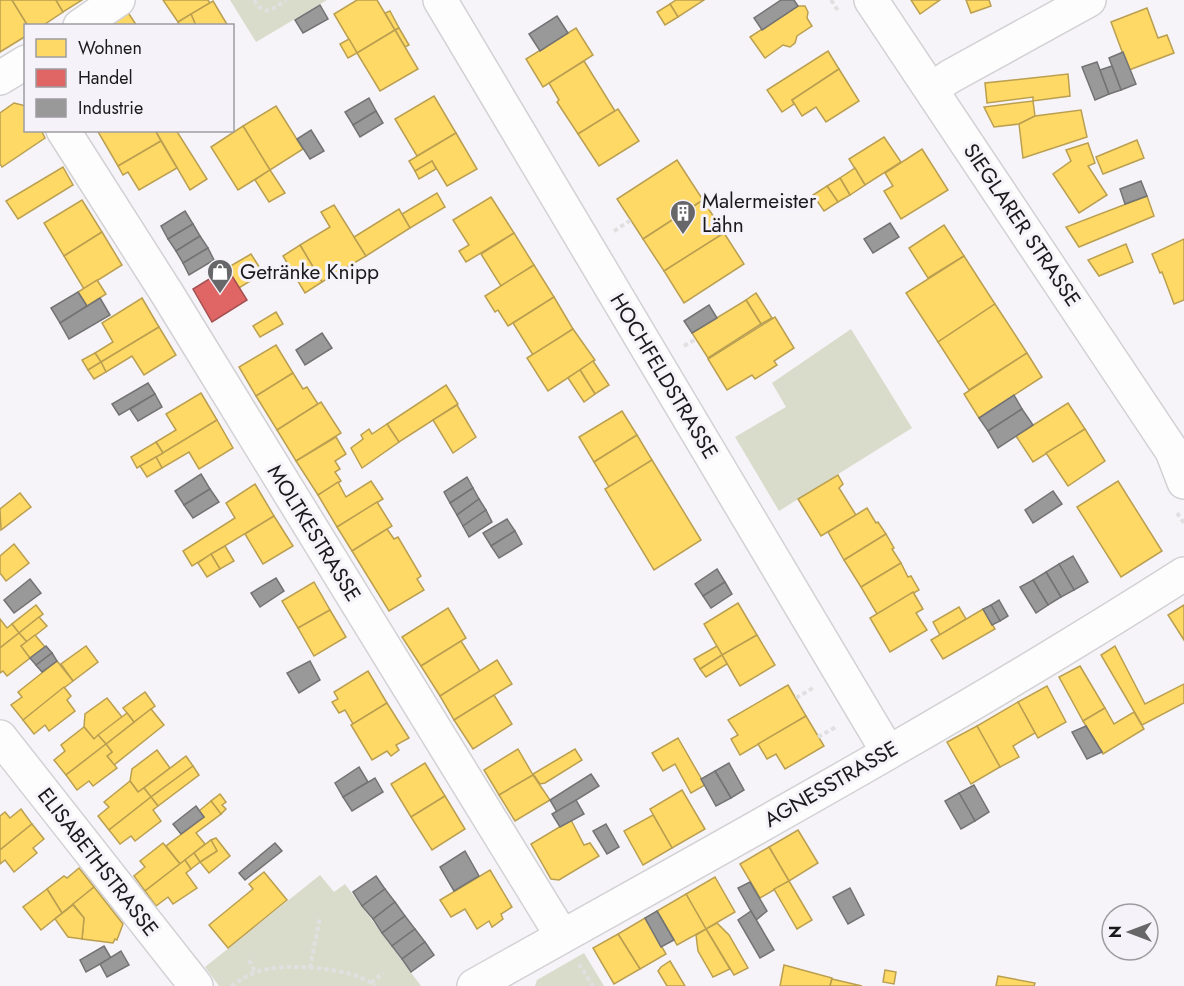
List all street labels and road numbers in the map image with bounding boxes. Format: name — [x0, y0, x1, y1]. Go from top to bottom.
street label: SIEGLARER STRASSE — [956, 137, 1088, 313]
street label: HOCHFELDSTRASSE — [603, 288, 725, 464]
street label: MOLTKESTRASSE — [260, 459, 368, 607]
street label: AGNESSTRASSE — [758, 733, 904, 835]
street label: ELISABETHSTRASSE — [30, 781, 166, 943]

